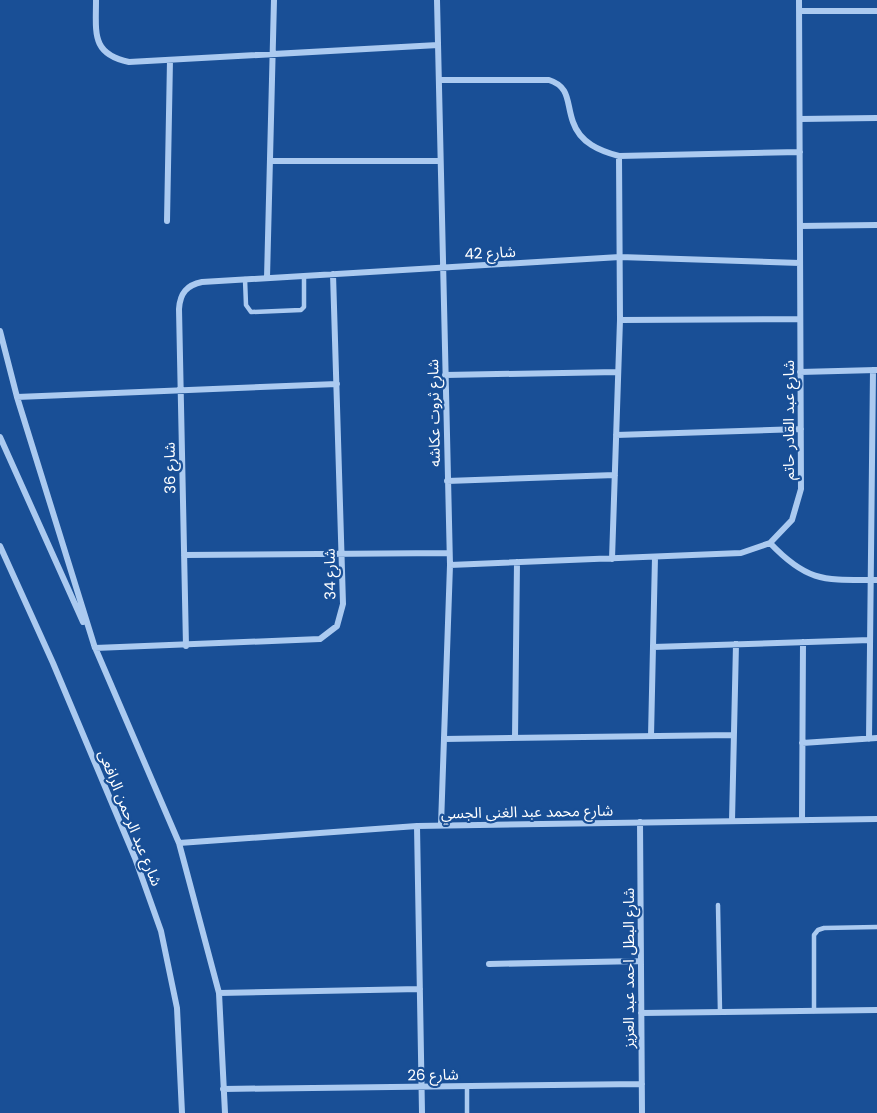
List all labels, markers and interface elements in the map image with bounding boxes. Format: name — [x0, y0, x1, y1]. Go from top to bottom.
street label: شارع 42 — [464, 241, 516, 266]
street label: شارع ثروت عكاشه — [422, 359, 447, 467]
street label: شارع عبد القادر حاتم — [778, 360, 801, 480]
street label: شارع 36 — [159, 442, 182, 494]
street label: شارع 34 — [319, 548, 342, 600]
street label: شارع عبد الرحمن الرافعى — [92, 746, 168, 890]
street label: شارع محمد عبد الغنى الجسي — [441, 799, 614, 826]
street label: شارع البطل احمد عبد العزيز — [618, 888, 641, 1049]
street label: شارع 26 — [407, 1064, 459, 1087]

